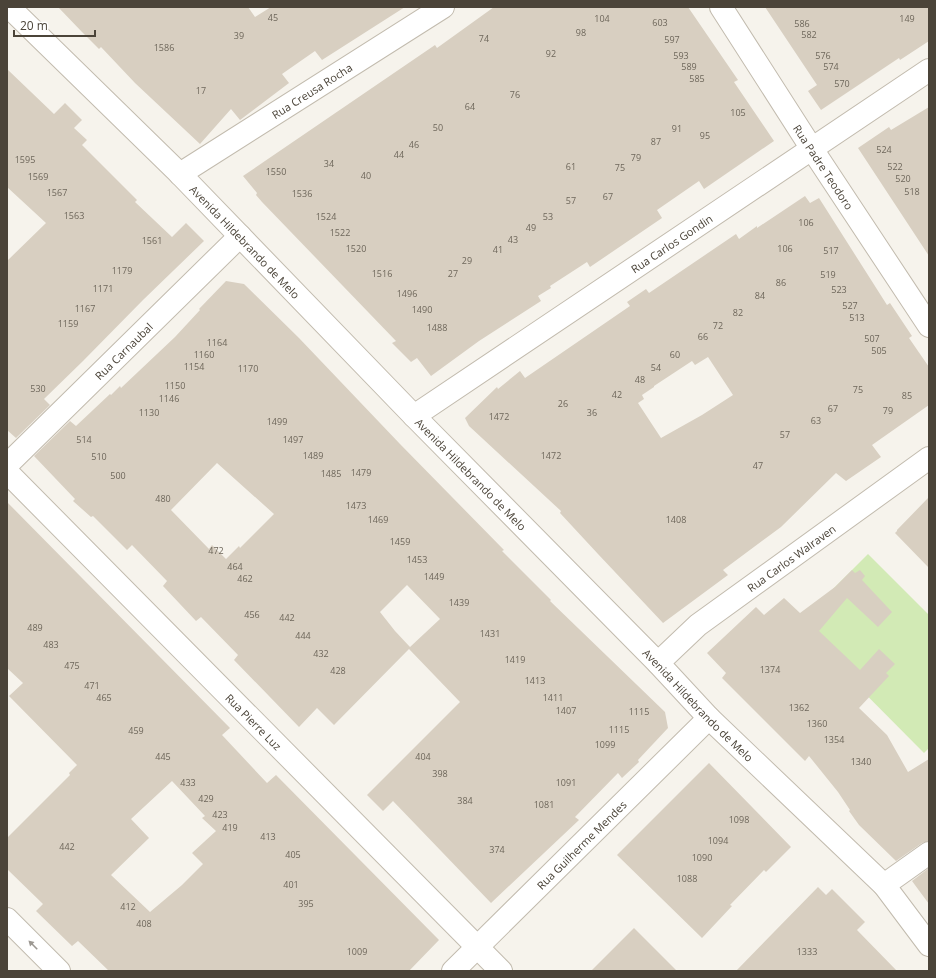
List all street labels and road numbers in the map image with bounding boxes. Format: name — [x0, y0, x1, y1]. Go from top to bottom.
street label: Rua Creusa Rocha — [269, 59, 355, 122]
street label: Rua Padre Teodoro — [791, 121, 858, 213]
street label: Avenida Hildebrando de Melo — [187, 182, 304, 302]
street label: Rua Carlos Gondin — [628, 210, 715, 276]
street label: Rua Carnaubal — [91, 319, 155, 383]
street label: Avenida Hildebrando de Melo — [412, 414, 530, 534]
street label: Rua Carlos Walraven — [744, 521, 838, 595]
street label: Avenida Hildebrando de Melo — [640, 645, 757, 765]
street label: Rua Pierre Luz — [223, 690, 285, 753]
street label: Rua Guilherme Mendes — [533, 797, 629, 892]

